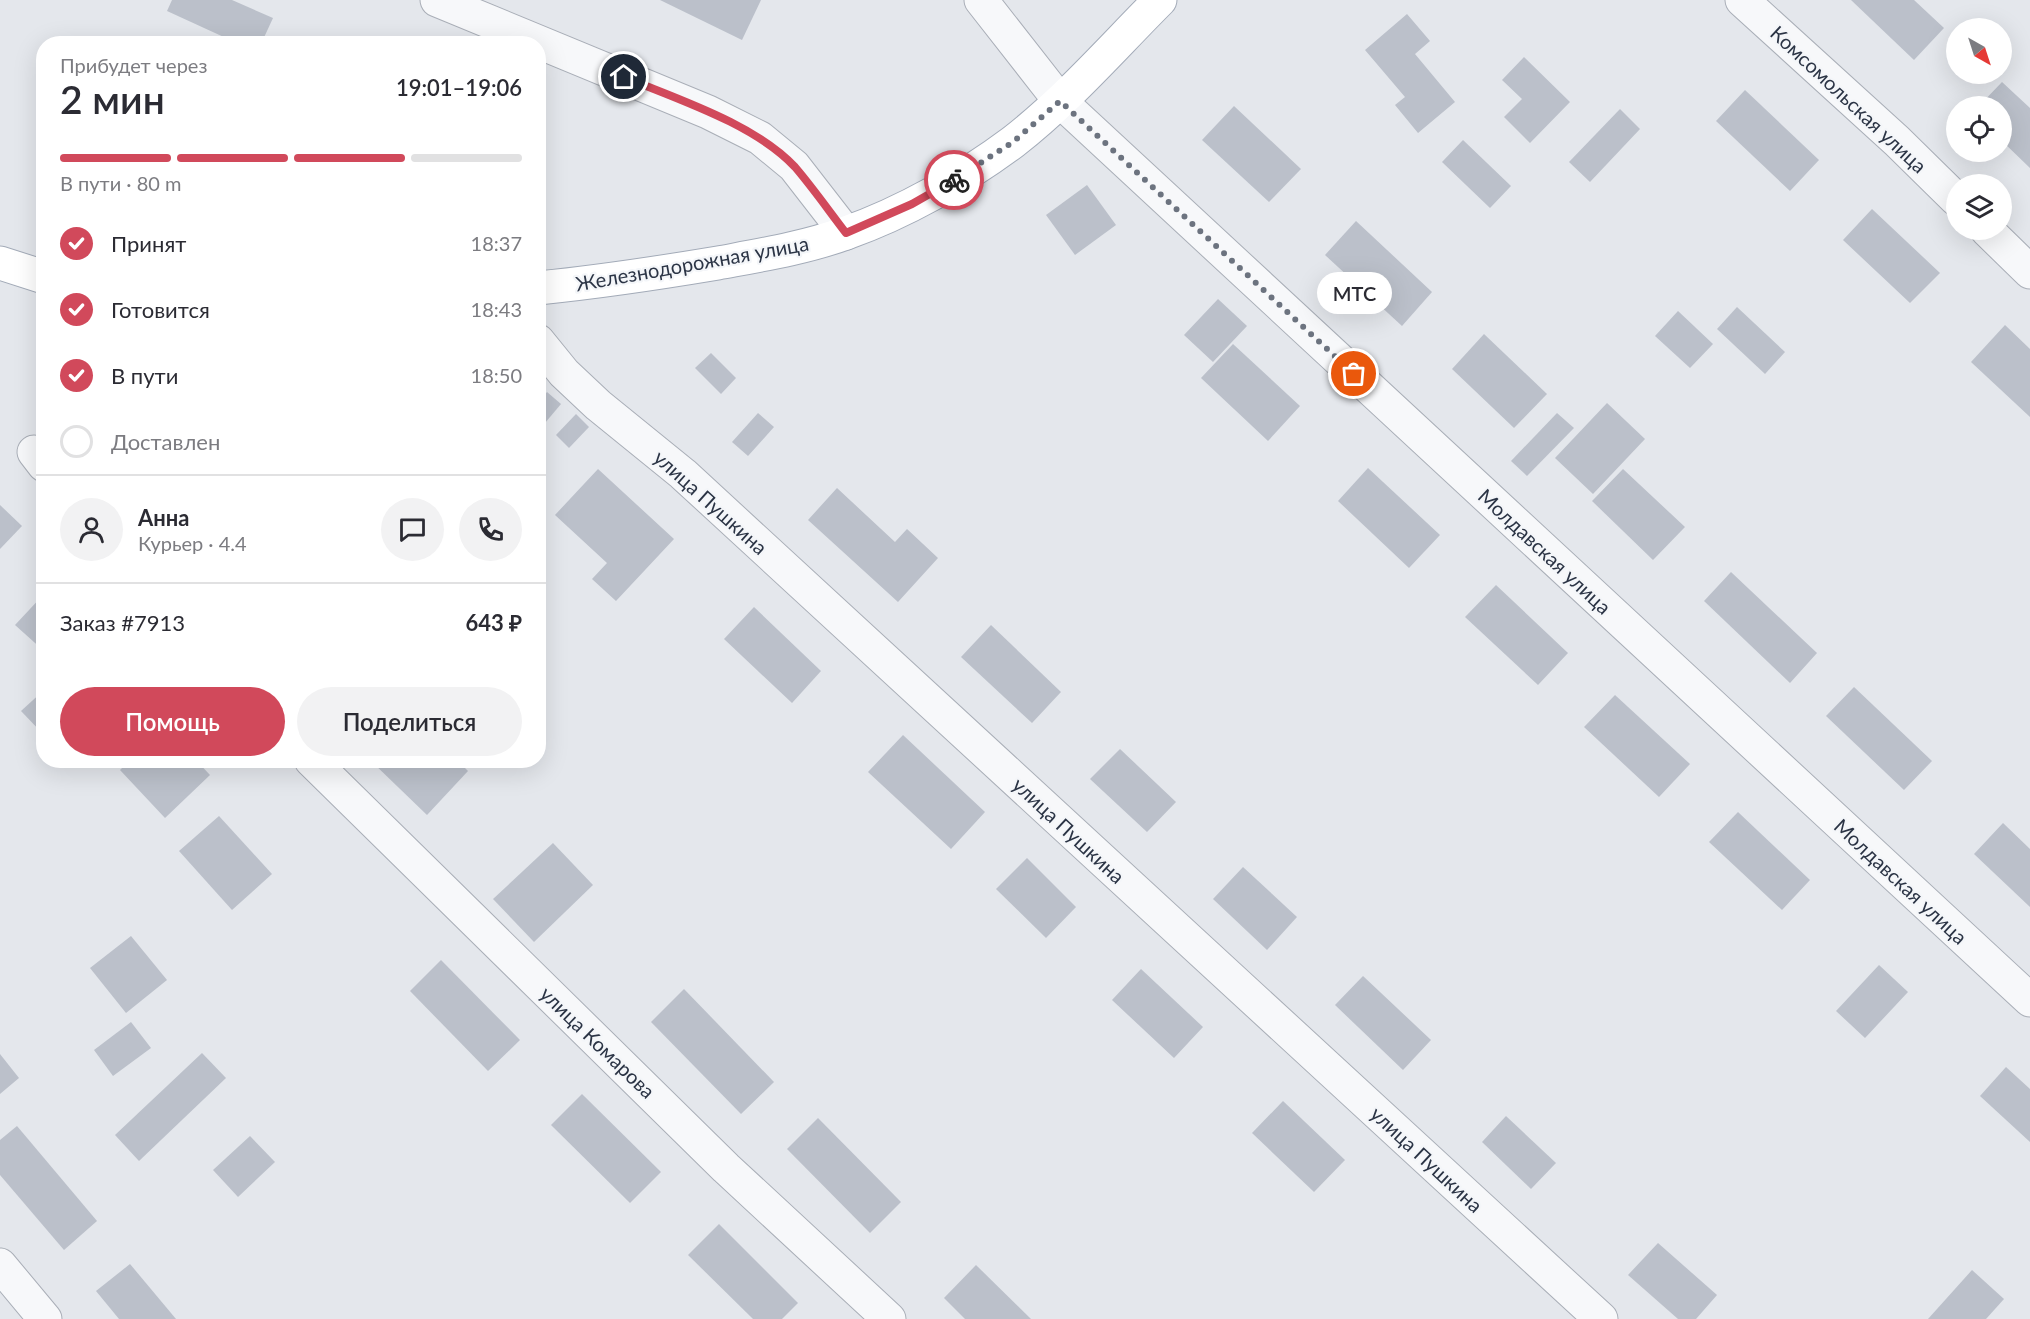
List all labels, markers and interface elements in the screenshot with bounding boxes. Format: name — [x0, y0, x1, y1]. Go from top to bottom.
north arrow — [1946, 18, 2012, 84]
map controls — [1946, 18, 2012, 240]
street label: Комсомольская улица — [1766, 20, 1932, 178]
pin — [598, 51, 649, 102]
text: Прибудет через — [60, 53, 207, 77]
icon: home — [607, 60, 640, 93]
text: 19:01–19:06 — [396, 74, 522, 101]
text: 2 мин — [60, 76, 165, 122]
button: locate — [1946, 96, 2012, 162]
courier — [924, 150, 984, 210]
icon: bike — [938, 164, 971, 197]
text: В пути · 80 m — [60, 171, 181, 195]
button: layers — [1946, 174, 2012, 240]
icon: check — [60, 227, 93, 260]
text: Принят — [111, 230, 186, 257]
text: 18:37 — [471, 231, 522, 255]
street label: Железнодорожная улица — [574, 231, 810, 295]
callout: МТС — [1316, 272, 1392, 314]
text: МТС — [1333, 281, 1376, 305]
icon: check — [60, 293, 93, 326]
text: Готовится — [111, 296, 210, 323]
text: 18:43 — [471, 297, 522, 321]
pin — [1328, 348, 1379, 399]
icon: bag — [1337, 357, 1370, 390]
icon: check — [60, 359, 93, 392]
text: В пути — [111, 362, 178, 389]
text: 18:50 — [471, 363, 522, 387]
text: Доставлен — [111, 428, 220, 455]
street label: улица Пушкина — [649, 445, 773, 559]
street label: Молдавская улица — [1474, 483, 1616, 619]
button: person — [60, 498, 123, 561]
button: chat — [381, 498, 444, 561]
button: phone — [459, 498, 522, 561]
text: Анна — [138, 504, 189, 531]
text: Курьер · 4.4 — [138, 531, 247, 555]
text: Заказ #7913 — [60, 609, 185, 636]
text: 643 ₽ — [466, 609, 522, 636]
button: Помощь — [60, 687, 285, 756]
button: Поделиться — [297, 687, 522, 756]
street label: улица Пушкина — [1008, 772, 1130, 888]
street label: Молдавская улица — [1830, 813, 1972, 949]
street label: улица Комарова — [536, 981, 660, 1103]
street label: улица Пушкина — [1366, 1101, 1488, 1217]

